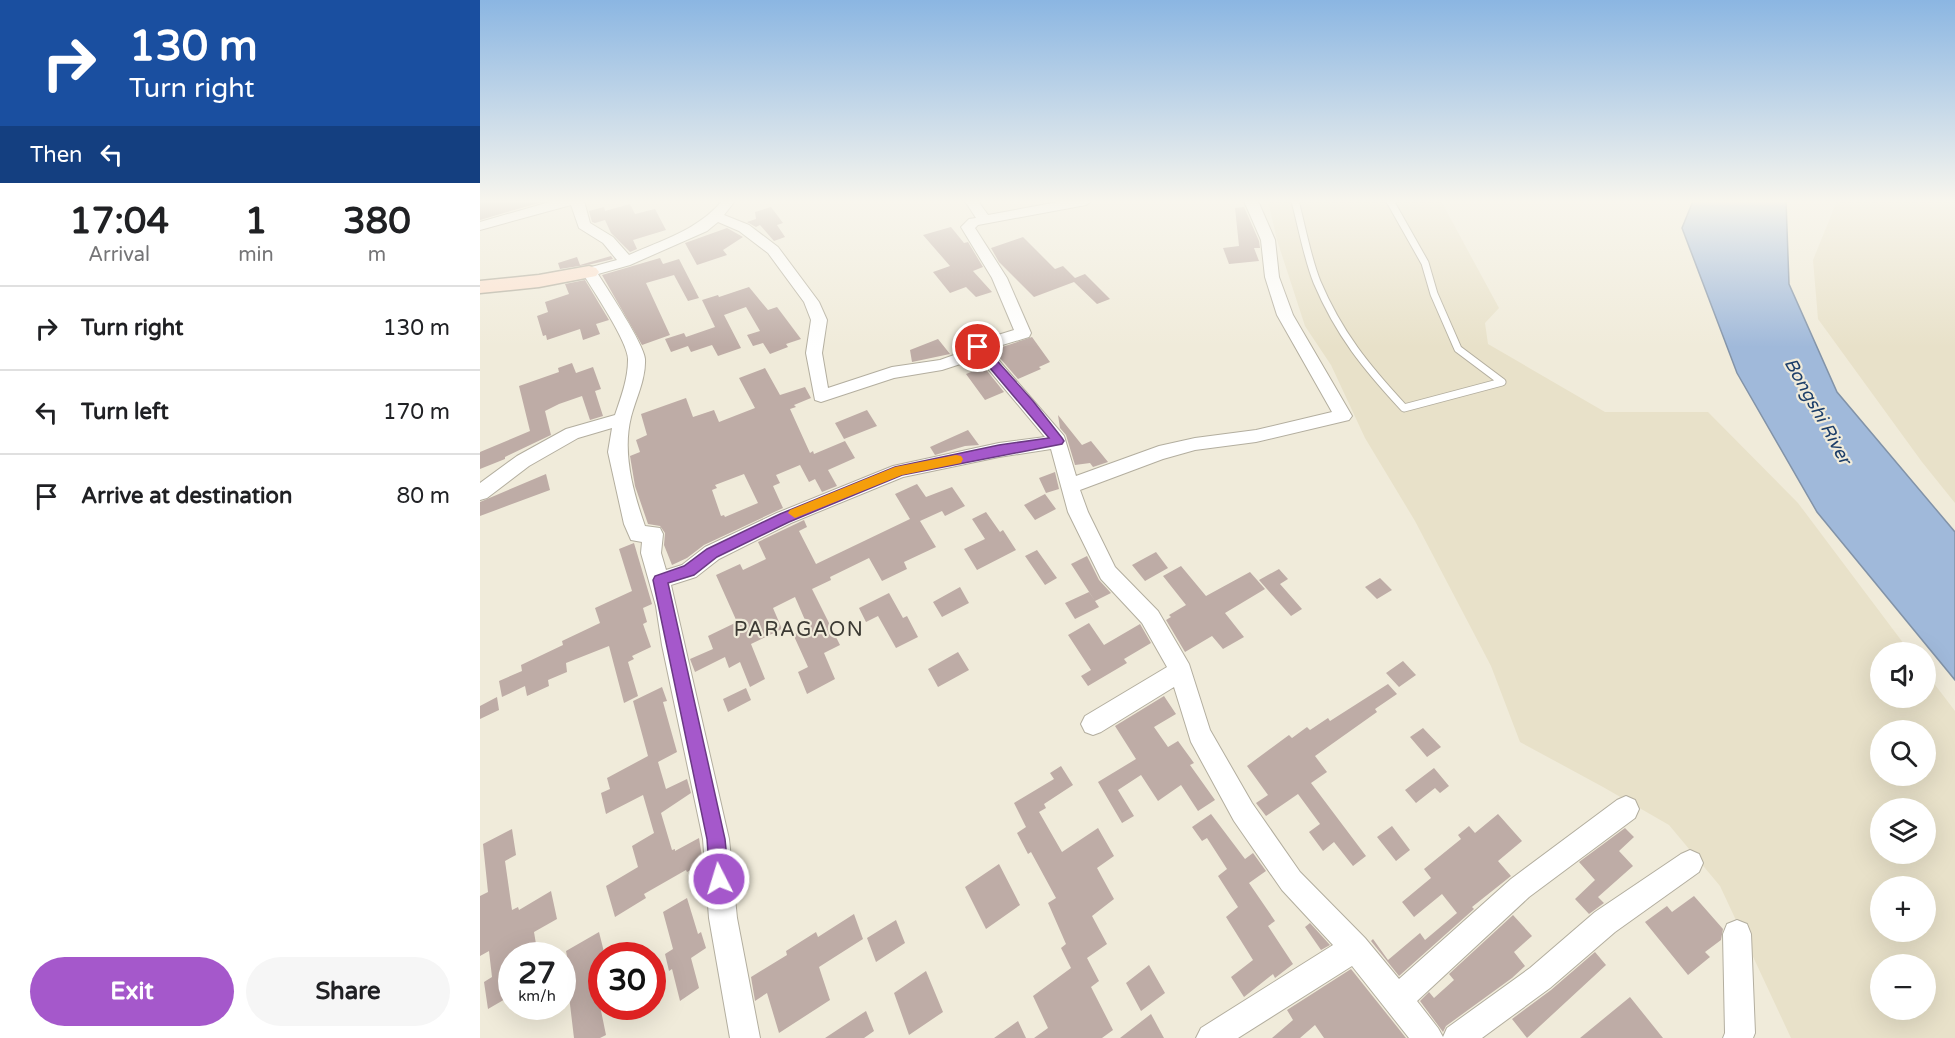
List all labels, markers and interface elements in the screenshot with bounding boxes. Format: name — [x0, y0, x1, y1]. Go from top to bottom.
text: 130 m — [129, 21, 258, 72]
icon: right — [30, 24, 108, 102]
text: Turn right — [129, 72, 255, 105]
icon: left — [95, 138, 128, 171]
text: Then — [30, 142, 83, 168]
text: 17:04 — [69, 200, 169, 243]
text: 1 — [245, 200, 267, 243]
text: 380 — [343, 200, 411, 243]
text: Arrival — [88, 243, 150, 267]
text: min — [238, 243, 274, 267]
text: m — [368, 243, 386, 267]
icon: right — [30, 312, 63, 345]
text: Turn right — [81, 315, 183, 341]
text: 130 m — [383, 315, 450, 341]
pin — [952, 321, 1003, 372]
icon: arrive — [961, 330, 994, 363]
water label: Bongshi River — [1780, 354, 1857, 470]
icon: left — [30, 396, 63, 429]
text: Turn left — [81, 399, 169, 425]
text: 170 m — [383, 399, 450, 425]
icon: arrive — [30, 480, 63, 513]
text: Arrive at destination — [81, 483, 292, 509]
text: 80 m — [396, 483, 450, 509]
district label: PARAGAON — [734, 618, 864, 642]
map controls — [1870, 642, 1936, 1020]
button: sound — [1870, 642, 1936, 708]
button: search — [1870, 720, 1936, 786]
button: layers — [1870, 798, 1936, 864]
position arrow — [687, 847, 751, 911]
button: + — [1870, 876, 1936, 942]
speed limit sign: 30 — [588, 942, 666, 1020]
button: − — [1870, 954, 1936, 1020]
text: 27 — [518, 955, 556, 992]
button: Exit — [30, 957, 234, 1026]
button: Share — [246, 957, 450, 1026]
text: km/h — [518, 987, 556, 1005]

